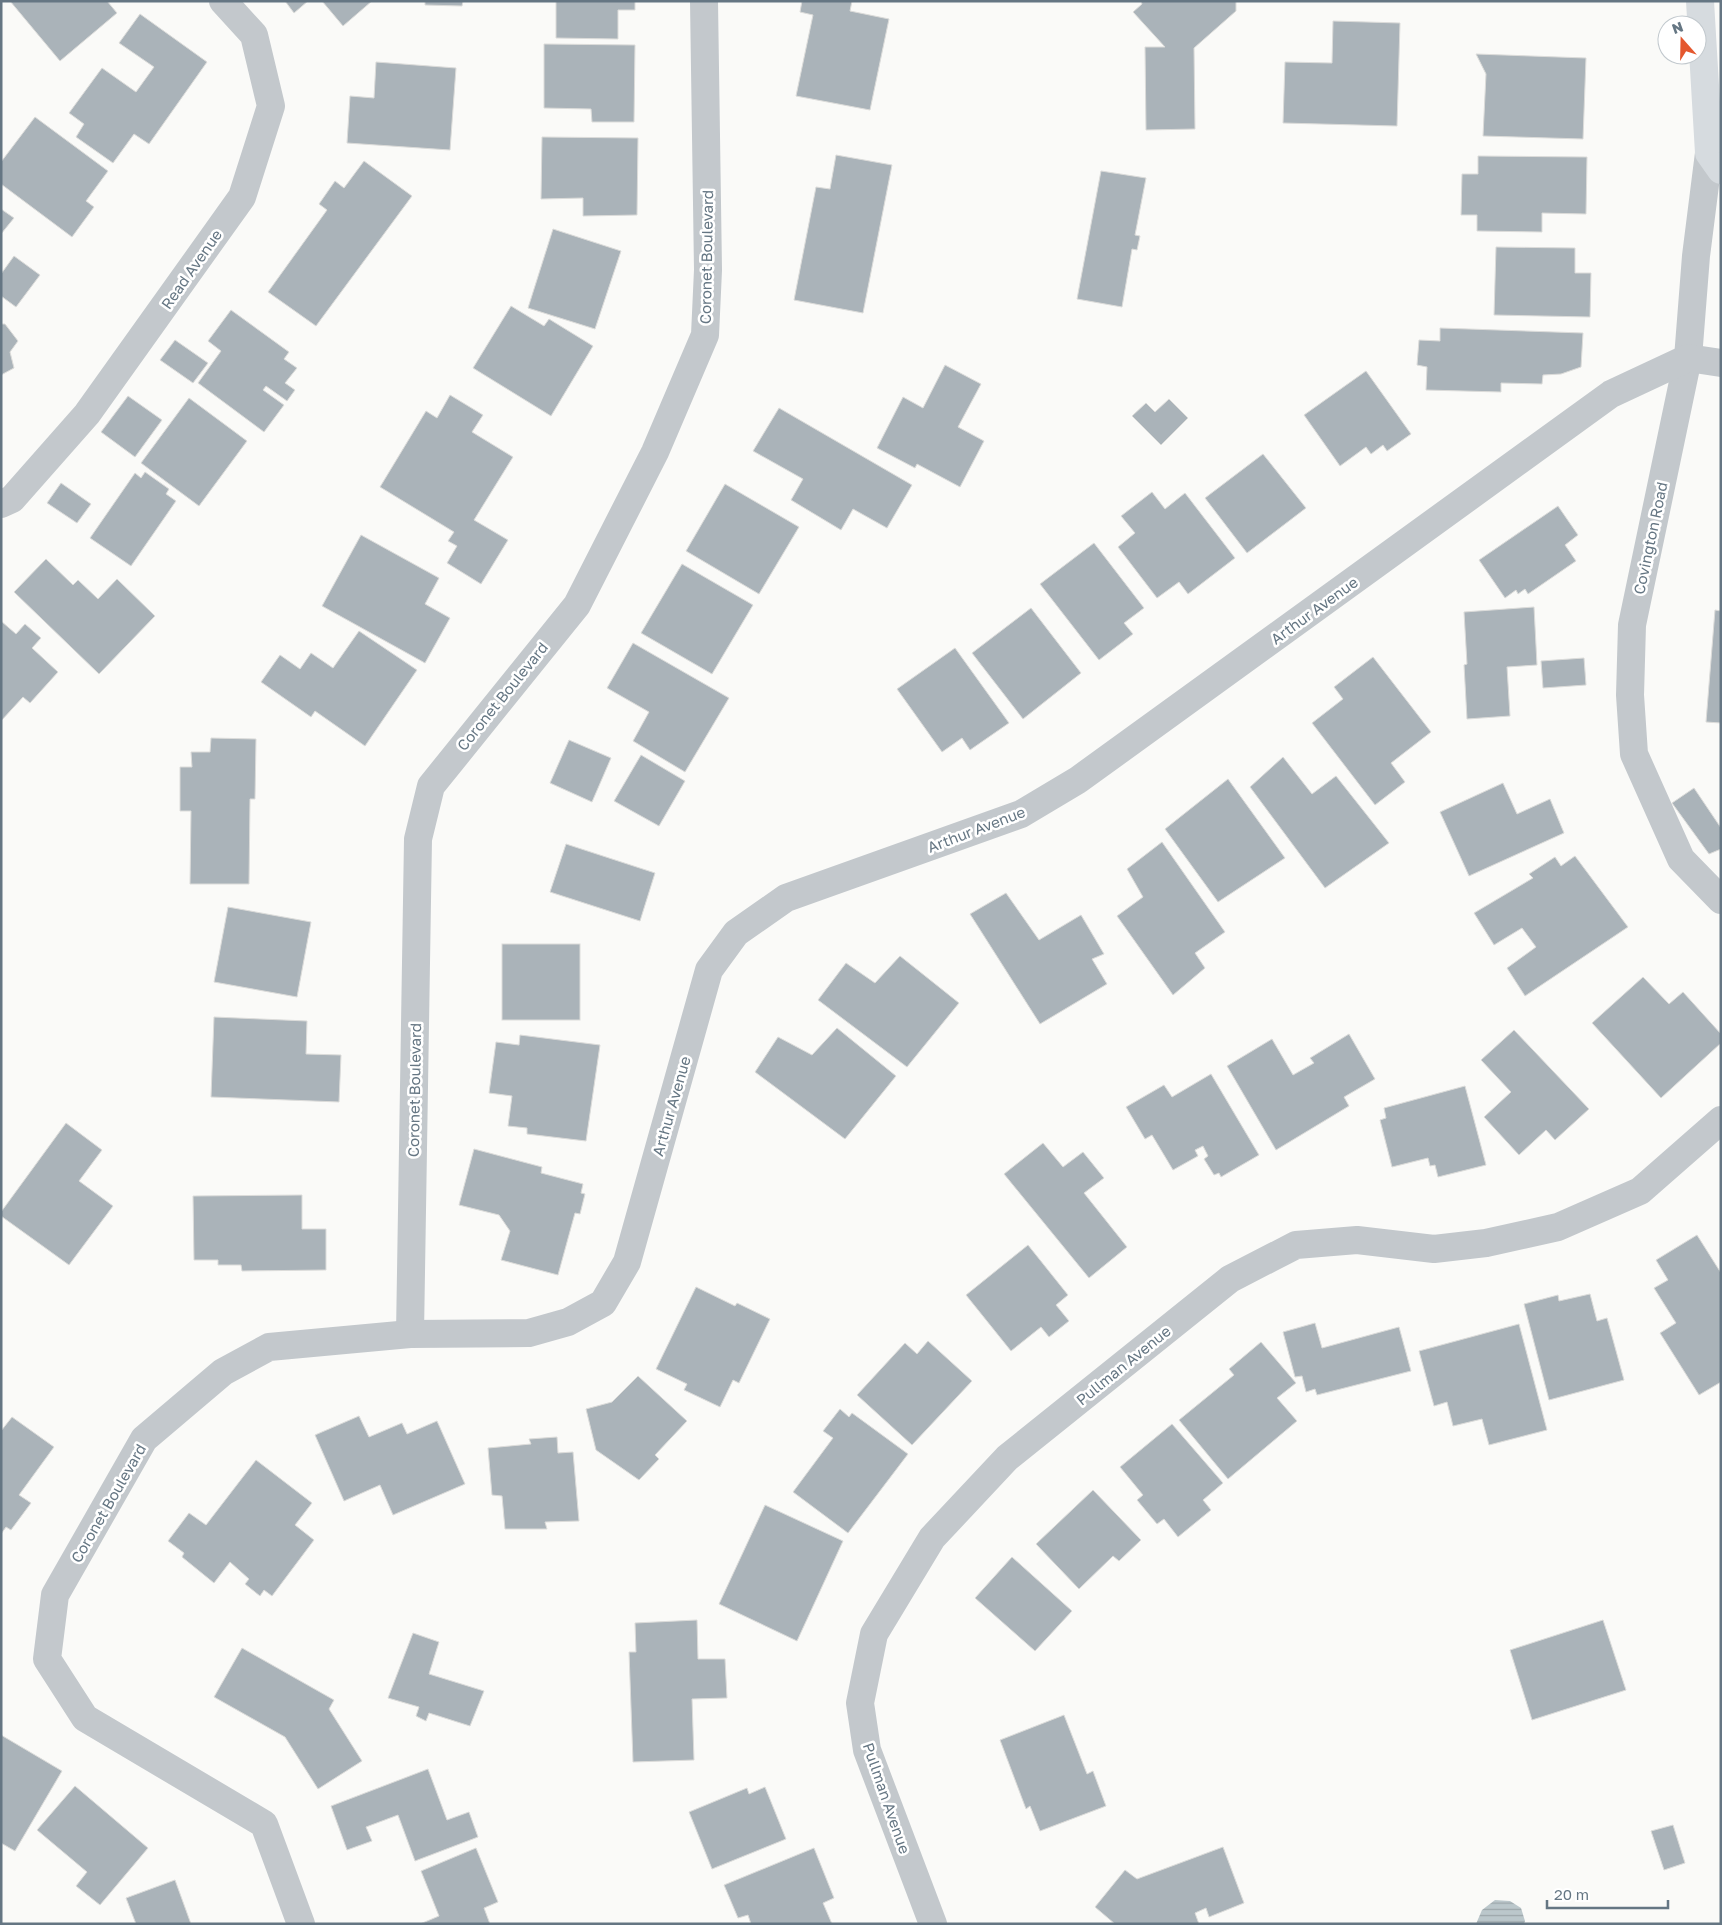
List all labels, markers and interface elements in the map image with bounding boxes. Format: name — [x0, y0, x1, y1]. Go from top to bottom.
north arrow — [1657, 15, 1707, 65]
text: N — [1669, 18, 1685, 37]
street label: Coronet Boulevard — [696, 190, 716, 324]
street label: Read Avenue — [157, 225, 225, 312]
street label: Covington Road — [1629, 480, 1671, 596]
street label: Arthur Avenue — [1267, 572, 1361, 648]
street label: Coronet Boulevard — [453, 638, 551, 754]
street label: Arthur Avenue — [925, 802, 1028, 856]
street label: Coronet Boulevard — [404, 1023, 424, 1157]
street label: Arthur Avenue — [648, 1054, 694, 1158]
street label: Pullman Avenue — [1072, 1321, 1174, 1409]
street label: Coronet Boulevard — [67, 1440, 149, 1566]
street label: Pullman Avenue — [860, 1740, 915, 1856]
scale bar — [1547, 1878, 1668, 1910]
text: 20 m — [1554, 1885, 1589, 1903]

